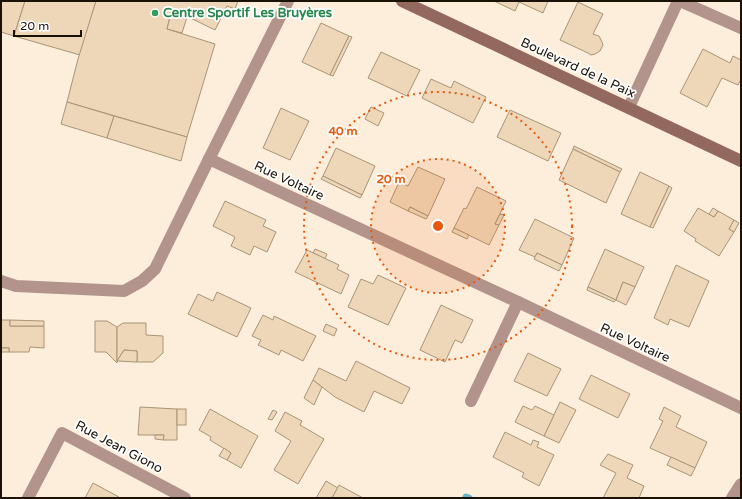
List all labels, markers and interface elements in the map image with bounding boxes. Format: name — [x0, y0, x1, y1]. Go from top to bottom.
place label: Centre Sportif Les Bruyères — [163, 5, 332, 21]
marker: Centre Sportif Les Bruyères — [150, 8, 160, 18]
scale bar — [14, 12, 81, 38]
text: 20 m — [20, 19, 49, 33]
street label: Boulevard de la Paix — [518, 34, 638, 102]
text: 40 m — [328, 124, 358, 138]
street label: Rue Voltaire — [252, 158, 326, 204]
text: 20 m — [376, 172, 406, 186]
centre of rings — [431, 219, 445, 233]
street label: Rue Voltaire — [598, 320, 672, 366]
street label: Rue Jean Giono — [73, 417, 166, 477]

